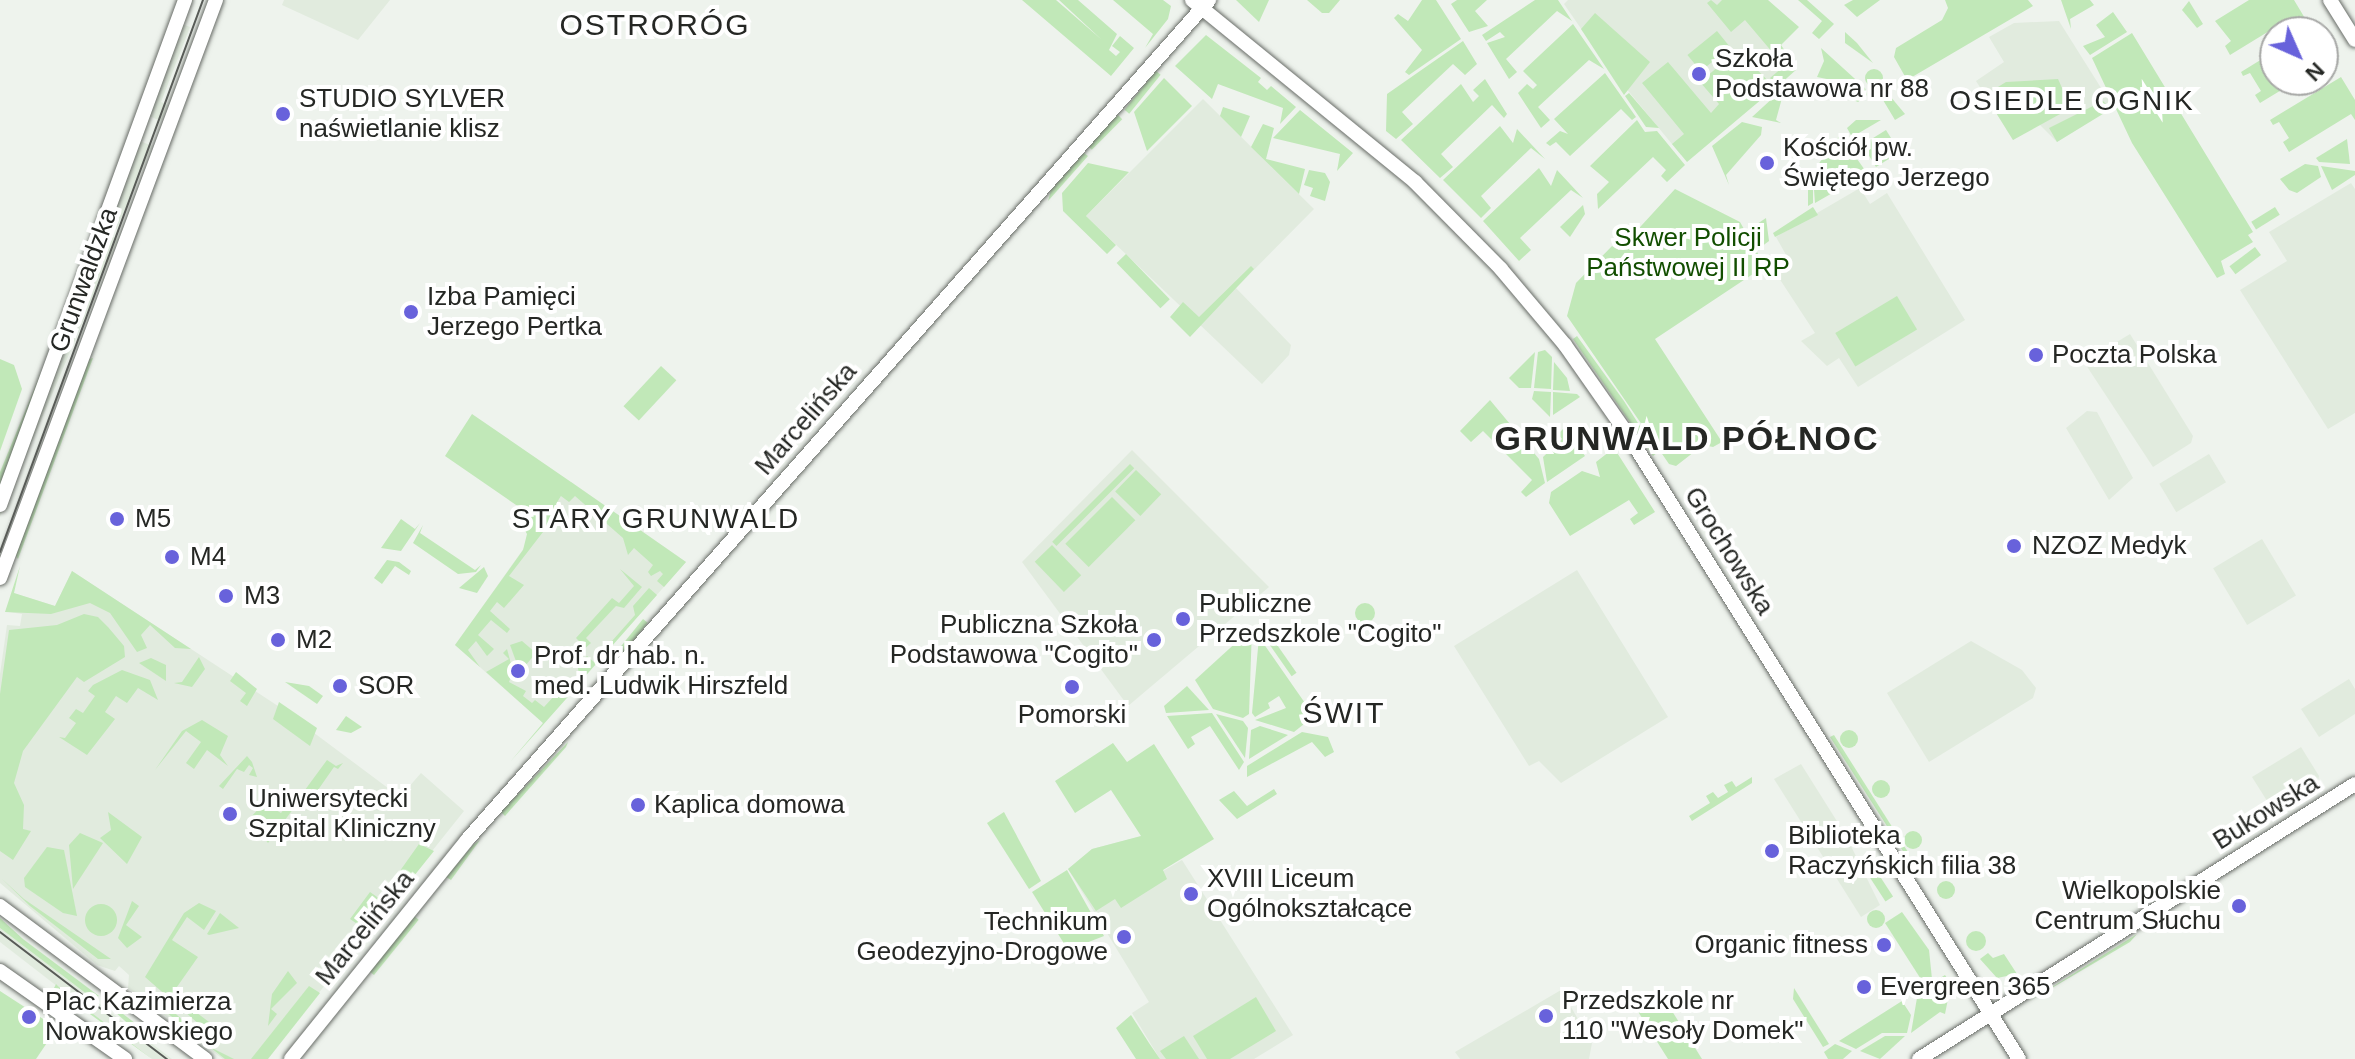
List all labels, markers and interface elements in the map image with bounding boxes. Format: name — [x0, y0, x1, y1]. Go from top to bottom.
district label: OSTRORÓG — [559, 7, 751, 43]
north arrow — [2259, 16, 2339, 96]
place label: Szkoła Podstawowa nr 88 — [1715, 43, 1929, 104]
text: N — [2300, 57, 2329, 86]
marker: Szkoła Podstawowa nr 88 — [1690, 65, 1708, 83]
place label: STUDIO SYLVER naświetlanie klisz — [299, 83, 505, 144]
district label: OSIEDLE OGNIK — [1949, 84, 2195, 118]
marker: STUDIO SYLVER naświetlanie klisz — [274, 105, 292, 123]
place label: Kościół pw. Świętego Jerzego — [1783, 132, 1990, 194]
marker: Kościół pw. Świętego Jerzego — [1758, 154, 1776, 172]
street label: Grunwaldzka — [43, 203, 125, 357]
park label: Skwer Policji Państwowej II RP — [1586, 222, 1790, 284]
place label: Izba Pamięci Jerzego Pertka — [427, 281, 602, 342]
marker: Izba Pamięci Jerzego Pertka — [402, 303, 420, 321]
place label: Poczta Polska — [2052, 339, 2217, 371]
marker: Poczta Polska — [2027, 346, 2045, 364]
street label: Marcelińska — [749, 356, 863, 482]
district label: GRUNWALD PÓŁNOC — [1494, 419, 1880, 459]
street label: Grochowska — [1677, 481, 1781, 621]
district label: STARY GRUNWALD — [512, 502, 800, 536]
place label: M5 — [135, 503, 171, 535]
marker: M5 — [106, 508, 128, 530]
place label: NZOZ Medyk — [2032, 530, 2187, 562]
marker: NZOZ Medyk — [2003, 535, 2025, 557]
place label: M4 — [190, 541, 226, 573]
marker: M4 — [161, 546, 183, 568]
place label: M3 — [244, 580, 280, 612]
marker: M3 — [215, 585, 237, 607]
place label: Publiczne Przedszkole "Cogito" — [1199, 588, 1441, 650]
place label: Publiczna Szkoła Podstawowa "Cogito" — [890, 609, 1138, 670]
marker: Publiczne Przedszkole "Cogito" — [1174, 610, 1192, 628]
place label: M2 — [296, 624, 332, 656]
marker: M2 — [267, 629, 289, 651]
marker: Publiczna Szkoła Podstawowa "Cogito" — [1145, 631, 1163, 649]
place label: Prof. dr hab. n. med. Ludwik Hirszfeld — [534, 640, 788, 702]
marker: Prof. dr hab. n. med. Ludwik Hirszfeld — [509, 662, 527, 680]
place label: SOR — [358, 670, 414, 702]
marker: SOR — [329, 675, 351, 697]
marker: Pomorski — [1063, 678, 1081, 696]
district label: ŚWIT — [1303, 695, 1385, 731]
place label: Pomorski — [1018, 699, 1126, 731]
street label: Bukowska — [2207, 767, 2325, 857]
place label: Uniwersytecki Szpital Kliniczny — [248, 783, 436, 844]
place label: Kaplica domowa — [654, 789, 845, 821]
marker: Kaplica domowa — [629, 796, 647, 814]
marker: Uniwersytecki Szpital Kliniczny — [219, 803, 241, 825]
place label: Biblioteka Raczyńskich filia 38 — [1788, 820, 2016, 882]
marker: Biblioteka Raczyńskich filia 38 — [1763, 842, 1781, 860]
place label: XVIII Liceum Ogólnokształcące — [1207, 863, 1412, 924]
street label: Marcelińska — [309, 864, 421, 992]
place label: Wielkopolskie Centrum Słuchu — [2035, 875, 2221, 936]
marker: XVIII Liceum Ogólnokształcące — [1182, 885, 1200, 903]
marker: Wielkopolskie Centrum Słuchu — [2228, 895, 2250, 917]
place label: Technikum Geodezyjno-Drogowe — [857, 906, 1108, 968]
marker: Technikum Geodezyjno-Drogowe — [1115, 928, 1133, 946]
place label: Organic fitness — [1695, 929, 1868, 961]
marker: Organic fitness — [1875, 936, 1893, 954]
place label: Evergreen 365 — [1880, 971, 2051, 1003]
marker: Evergreen 365 — [1855, 978, 1873, 996]
place label: Przedszkole nr 110 "Wesoły Domek" — [1562, 985, 1803, 1046]
place label: Plac Kazimierza Nowakowskiego — [45, 986, 233, 1048]
marker: Przedszkole nr 110 "Wesoły Domek" — [1537, 1007, 1555, 1025]
marker: Plac Kazimierza Nowakowskiego — [20, 1008, 38, 1026]

